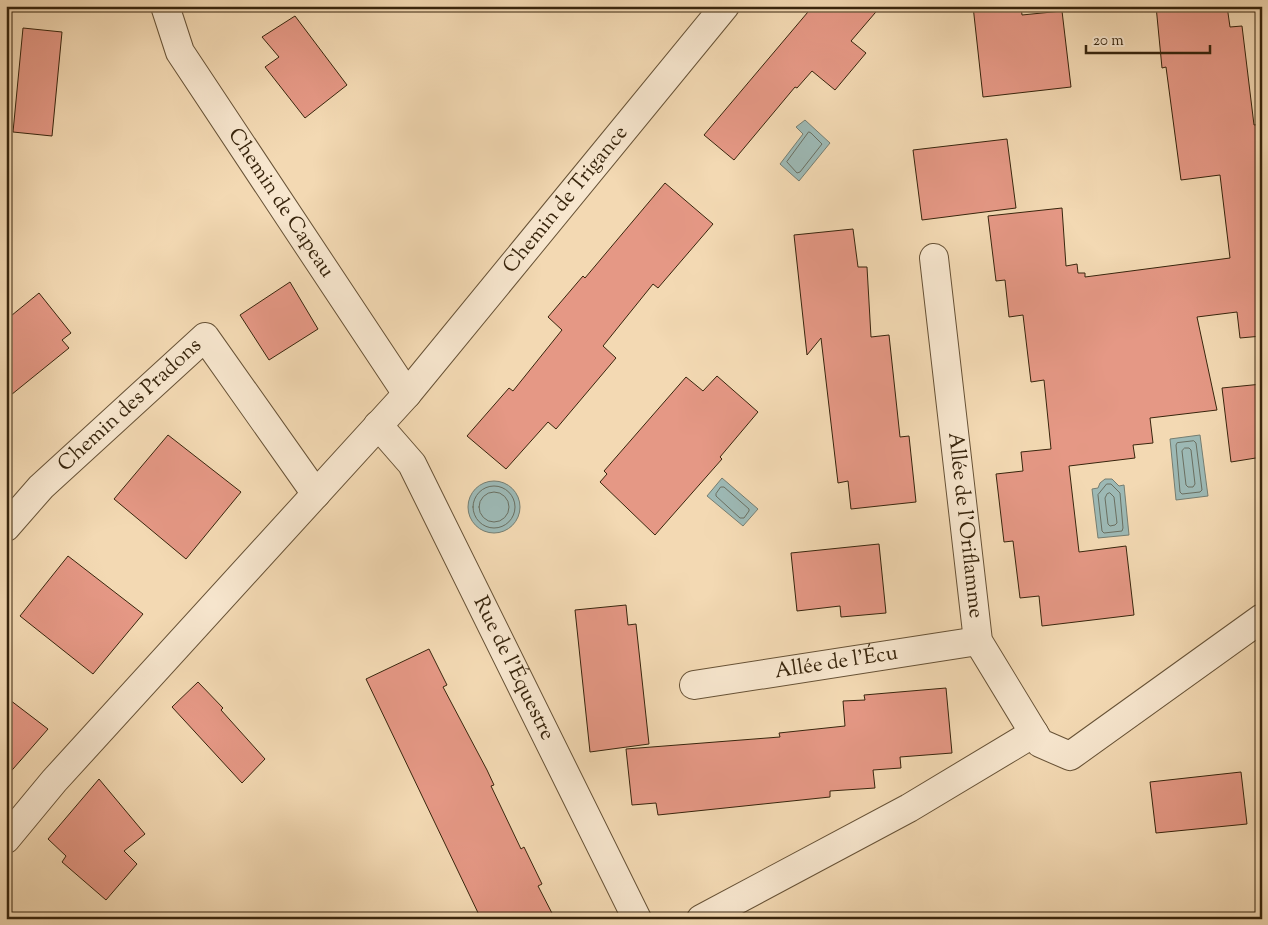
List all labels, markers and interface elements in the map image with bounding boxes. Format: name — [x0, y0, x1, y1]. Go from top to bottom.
scale bar — [1086, 22, 1209, 54]
text: 20 m — [1093, 31, 1124, 52]
street label: Chemin de Trigance — [496, 120, 636, 280]
street label: Chemin de Capeau — [220, 122, 341, 284]
street label: Chemin des Pradons — [51, 332, 209, 479]
street label: Allée de l'Oriflamme — [939, 431, 990, 620]
street label: Rue de l'Équestre — [465, 591, 561, 746]
street label: Allée de l'Écu — [773, 639, 900, 687]

